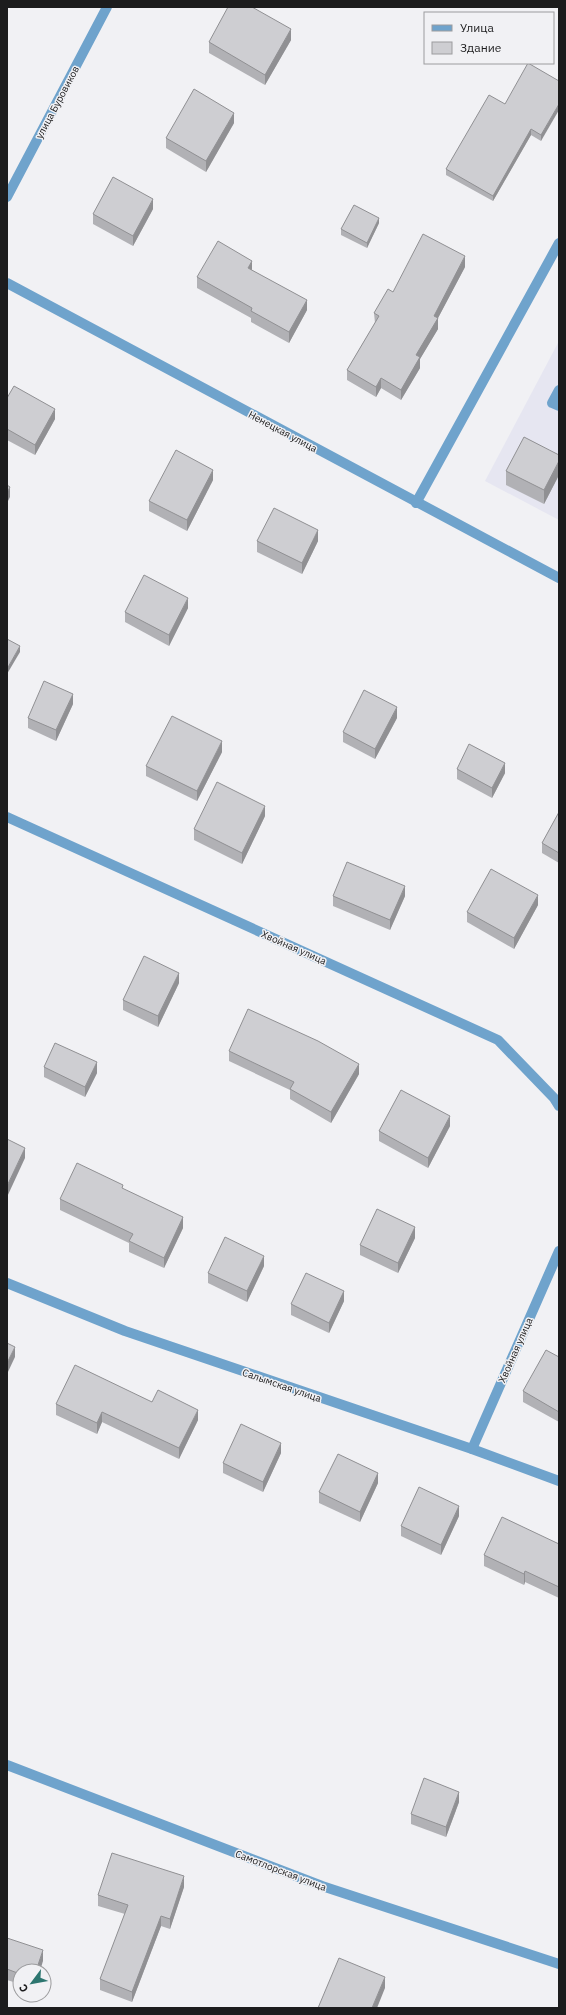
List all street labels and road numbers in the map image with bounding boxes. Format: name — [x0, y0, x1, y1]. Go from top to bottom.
street label: улица Буровиков — [33, 64, 82, 141]
street label: Ненецкая улица — [246, 408, 320, 455]
street label: Хвойная улица — [259, 927, 329, 968]
street label: Хвойная улица — [495, 1315, 536, 1385]
street label: Салымская улица — [241, 1366, 324, 1405]
street label: Самотлорская улица — [233, 1847, 329, 1894]

